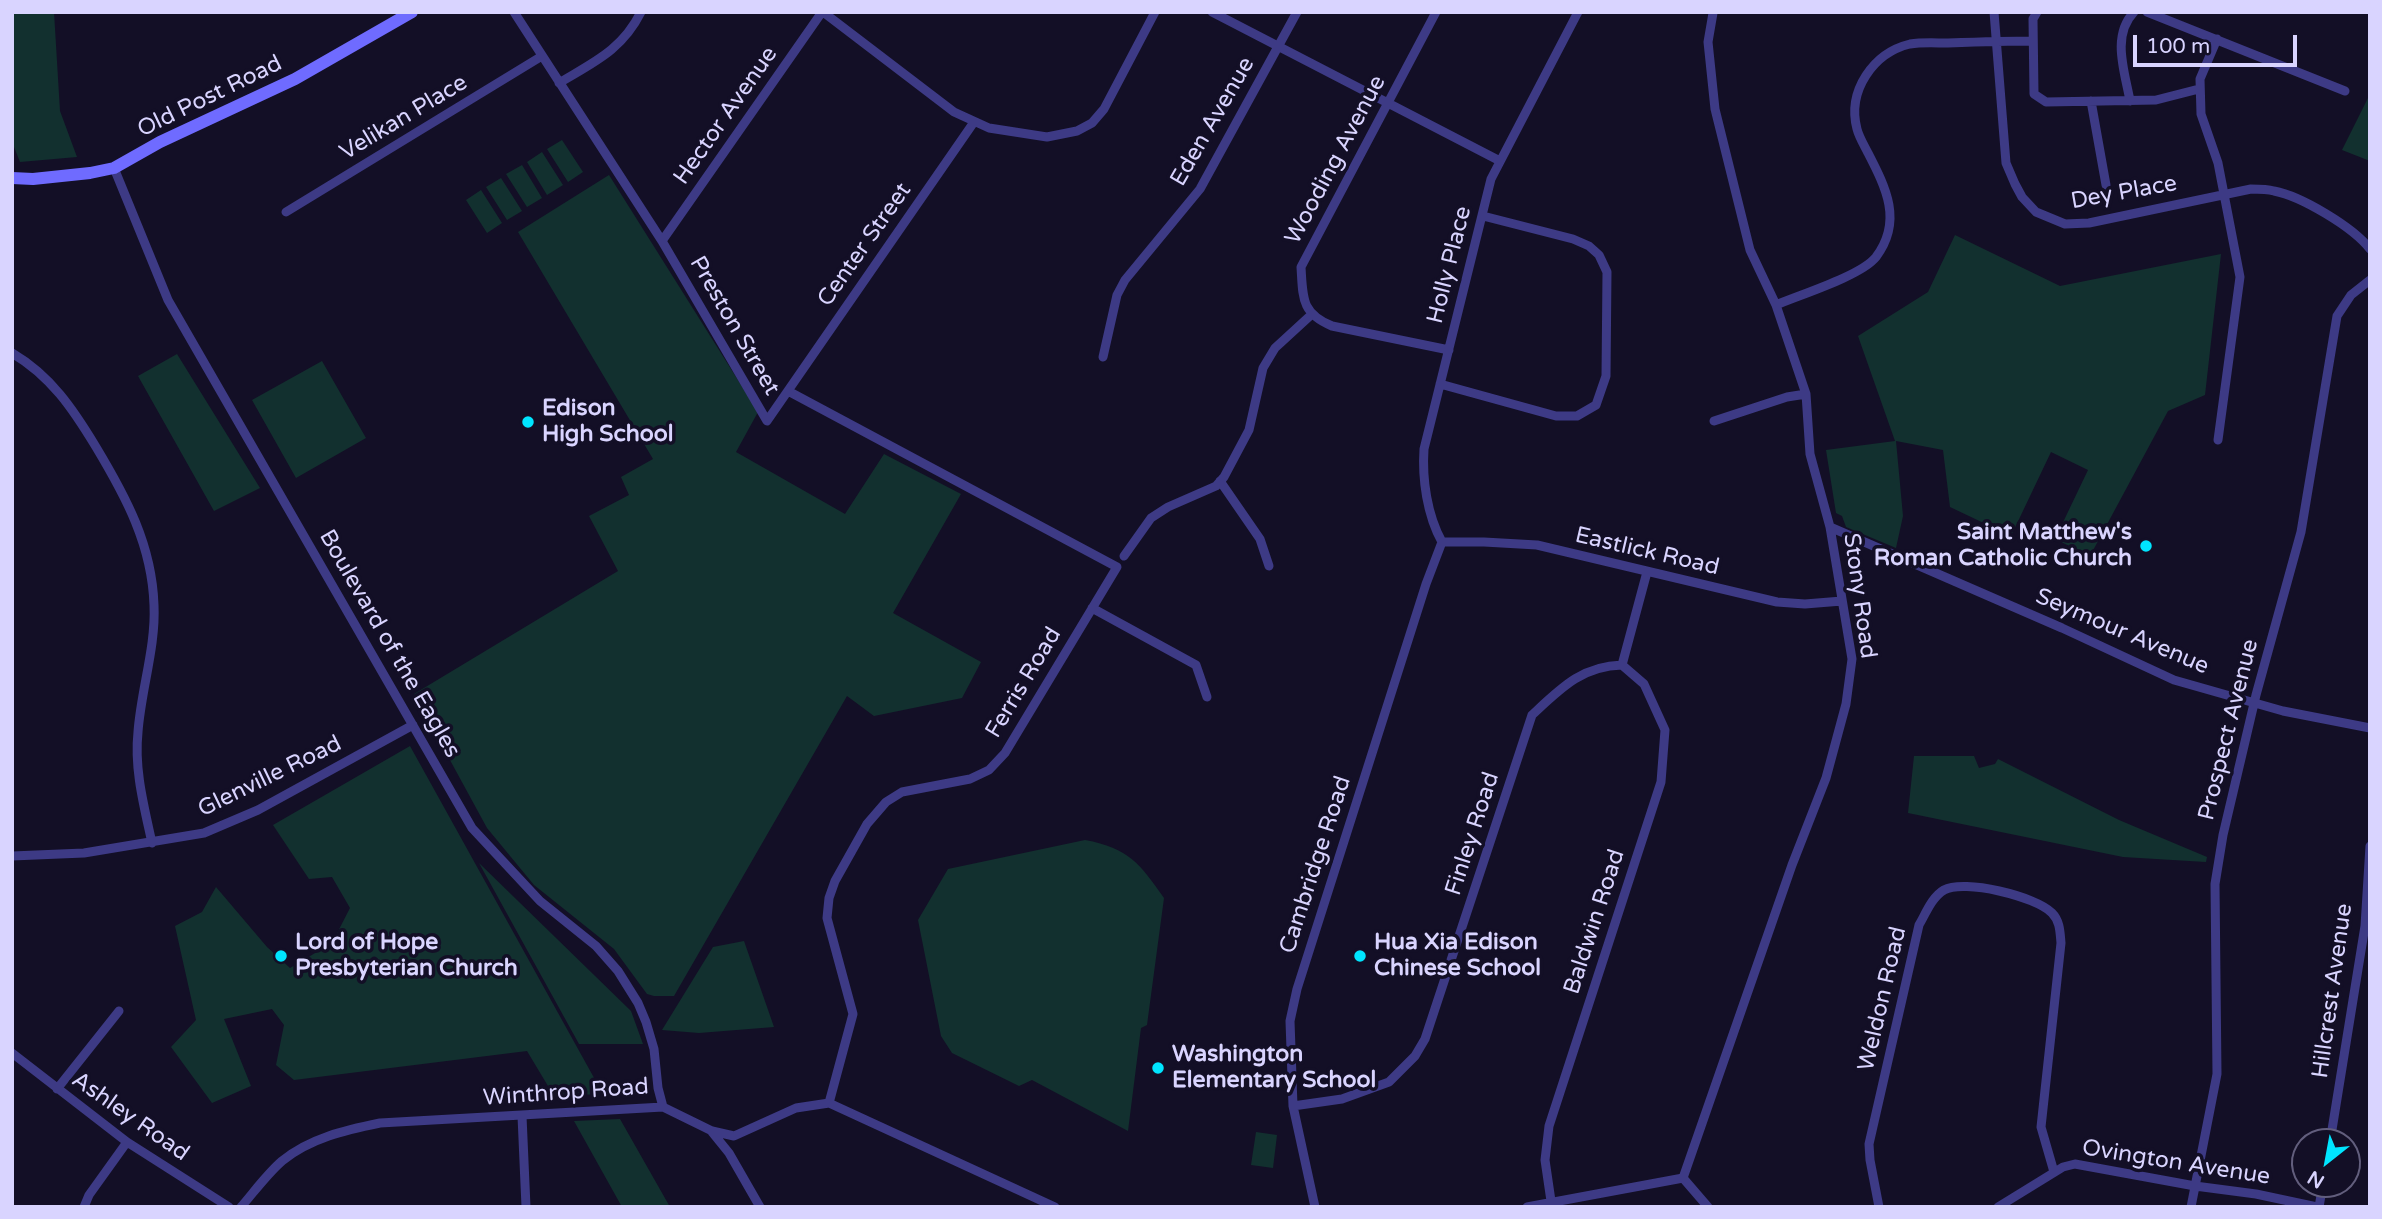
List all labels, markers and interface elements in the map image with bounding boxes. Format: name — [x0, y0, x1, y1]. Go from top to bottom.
scale bar — [2137, 21, 2302, 65]
text: 100 m — [2146, 34, 2210, 59]
street label: Hector Avenue — [668, 42, 784, 190]
street label: Old Post Road — [133, 50, 287, 144]
street label: Eden Avenue — [1165, 53, 1261, 191]
street label: Velikan Place — [335, 69, 473, 167]
street label: Wooding Avenue — [1280, 71, 1392, 249]
street label: Dey Place — [2069, 170, 2179, 216]
street label: Center Street — [812, 178, 918, 312]
street label: Holly Place — [1422, 203, 1478, 327]
street label: Preston Street — [683, 252, 785, 400]
place label: Edison High School — [542, 395, 673, 449]
marker: Edison High School — [520, 414, 536, 430]
place label: Saint Matthew's Roman Catholic Church — [1874, 519, 2132, 573]
street label: Eastlick Road — [1572, 522, 1722, 582]
street label: Boulevard of the Eagles — [312, 525, 466, 763]
street label: Stony Road — [1837, 532, 1881, 660]
marker: Saint Matthew's Roman Catholic Church — [2138, 538, 2154, 554]
street label: Seymour Avenue — [2031, 583, 2213, 681]
street label: Ferris Road — [980, 623, 1068, 743]
street label: Prospect Avenue — [2193, 637, 2265, 823]
street label: Glenville Road — [194, 730, 346, 824]
street label: Finley Road — [1440, 769, 1506, 899]
street label: Cambridge Road — [1274, 773, 1358, 957]
street label: Baldwin Road — [1559, 846, 1631, 998]
street label: Hillcrest Avenue — [2307, 902, 2359, 1080]
street label: Weldon Road — [1853, 924, 1913, 1074]
place label: Lord of Hope Presbyterian Church — [295, 929, 518, 983]
place label: Hua Xia Edison Chinese School — [1374, 929, 1541, 983]
marker: Lord of Hope Presbyterian Church — [273, 948, 289, 964]
marker: Hua Xia Edison Chinese School — [1352, 948, 1368, 964]
place label: Washington Elementary School — [1172, 1041, 1376, 1095]
marker: Washington Elementary School — [1150, 1060, 1166, 1076]
street label: Ashley Road — [66, 1066, 194, 1168]
street label: Winthrop Road — [482, 1073, 650, 1113]
north arrow — [2291, 1128, 2361, 1198]
street label: Ovington Avenue — [2080, 1135, 2272, 1191]
text: N — [2304, 1166, 2328, 1193]

